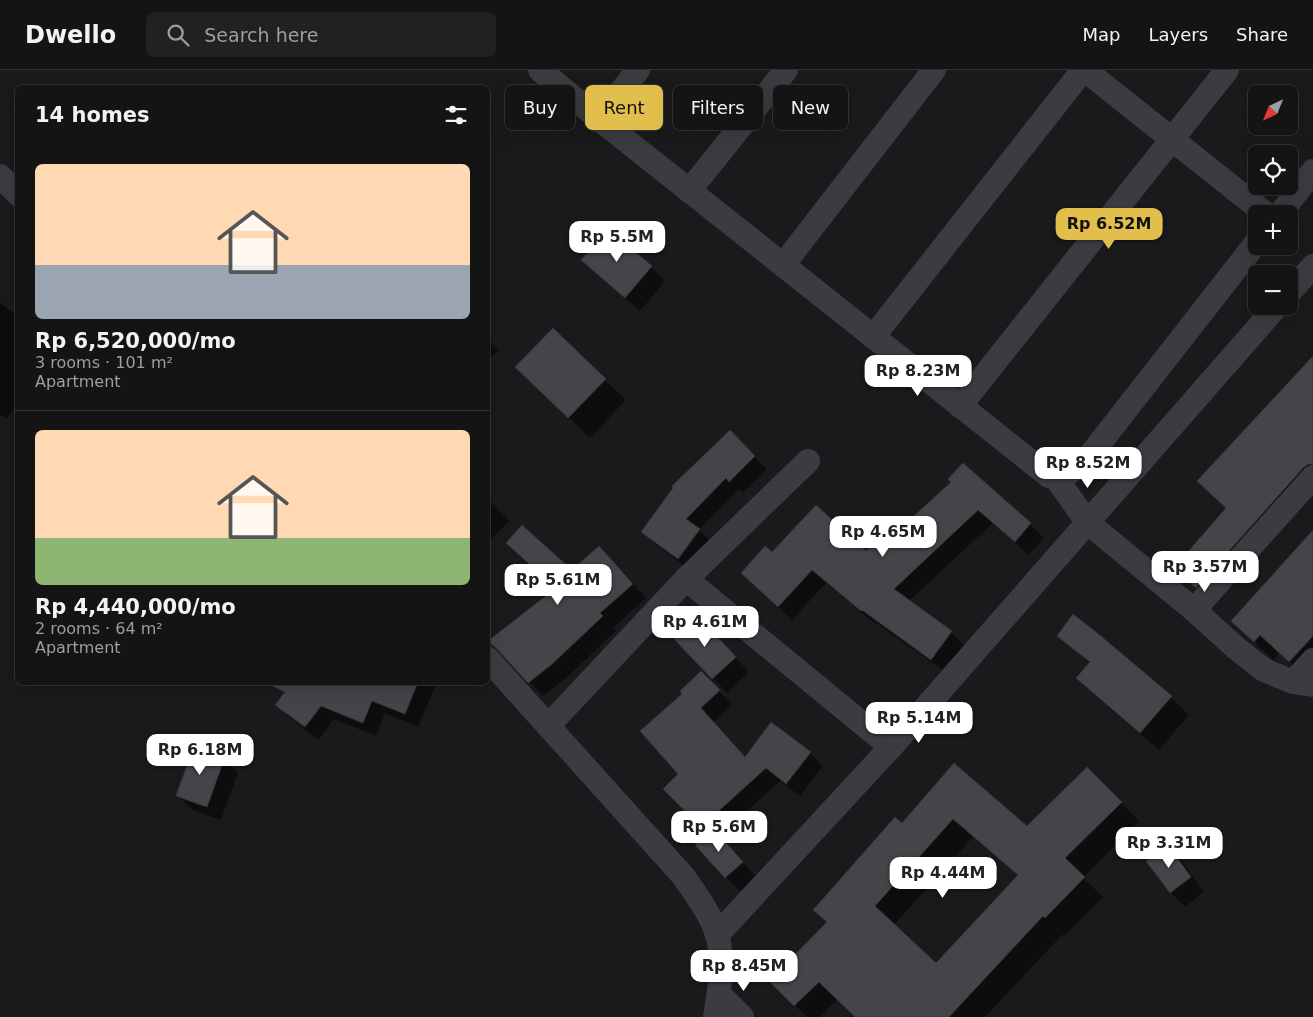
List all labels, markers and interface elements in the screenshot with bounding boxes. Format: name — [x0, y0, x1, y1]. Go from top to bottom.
search box — [146, 12, 496, 57]
text: Dwello — [25, 21, 116, 49]
icon: search — [164, 21, 192, 49]
text: Search here — [204, 24, 318, 46]
text: Map — [1082, 24, 1120, 45]
text: Layers — [1148, 24, 1208, 45]
text: Share — [1236, 24, 1288, 45]
chip: Buy — [505, 85, 575, 130]
chip: Rent — [585, 85, 663, 130]
chip: Filters — [673, 85, 763, 130]
chip: New — [773, 85, 848, 130]
north arrow — [1248, 85, 1298, 135]
map controls — [1248, 85, 1298, 315]
icon: filters — [442, 101, 470, 129]
text: 14 homes — [35, 103, 150, 127]
button: locate — [1248, 145, 1298, 195]
icon: home — [208, 197, 298, 287]
button: + — [1248, 205, 1298, 255]
pin: Rp 6.52M — [1057, 208, 1161, 250]
text: Rp 6.52M — [1067, 214, 1151, 233]
pin: Rp 5.5M — [571, 220, 663, 263]
text: Rp 5.5M — [580, 227, 654, 246]
button: − — [1248, 265, 1298, 315]
text: Rp 6,520,000/mo — [35, 329, 236, 353]
text: 3 rooms · 101 m² — [35, 353, 173, 372]
pin: Rp 8.23M — [866, 354, 970, 397]
text: Rp 8.23M — [876, 361, 960, 380]
text: Apartment — [35, 372, 121, 391]
pin: Rp 8.52M — [1036, 446, 1140, 489]
text: Rp 8.52M — [1046, 453, 1130, 472]
icon: home — [208, 462, 298, 552]
pin: Rp 4.65M — [831, 516, 935, 558]
text: Rp 4.65M — [841, 522, 925, 541]
pin: Rp 3.57M — [1153, 550, 1257, 593]
text: Rp 3.57M — [1163, 557, 1247, 576]
pin: Rp 5.61M — [506, 564, 610, 606]
text: Rp 5.61M — [516, 570, 600, 589]
text: Rp 4,440,000/mo — [35, 595, 236, 619]
pin: Rp 4.61M — [653, 606, 757, 648]
text: Rp 4.61M — [663, 612, 747, 631]
text: 2 rooms · 64 m² — [35, 619, 163, 638]
text: Apartment — [35, 638, 121, 657]
pin: Rp 5.14M — [867, 702, 971, 744]
text: Rp 5.14M — [877, 708, 961, 727]
pin: Rp 6.18M — [148, 734, 252, 776]
text: Rp 6.18M — [158, 740, 242, 759]
pin: Rp 5.6M — [673, 810, 765, 853]
text: Rp 5.6M — [682, 817, 756, 836]
pin: Rp 3.31M — [1117, 826, 1221, 869]
text: Rp 3.31M — [1127, 833, 1211, 852]
pin: Rp 4.44M — [891, 856, 995, 899]
text: Rp 4.44M — [901, 863, 985, 882]
pin: Rp 8.45M — [692, 950, 796, 992]
text: Rp 8.45M — [702, 956, 786, 975]

